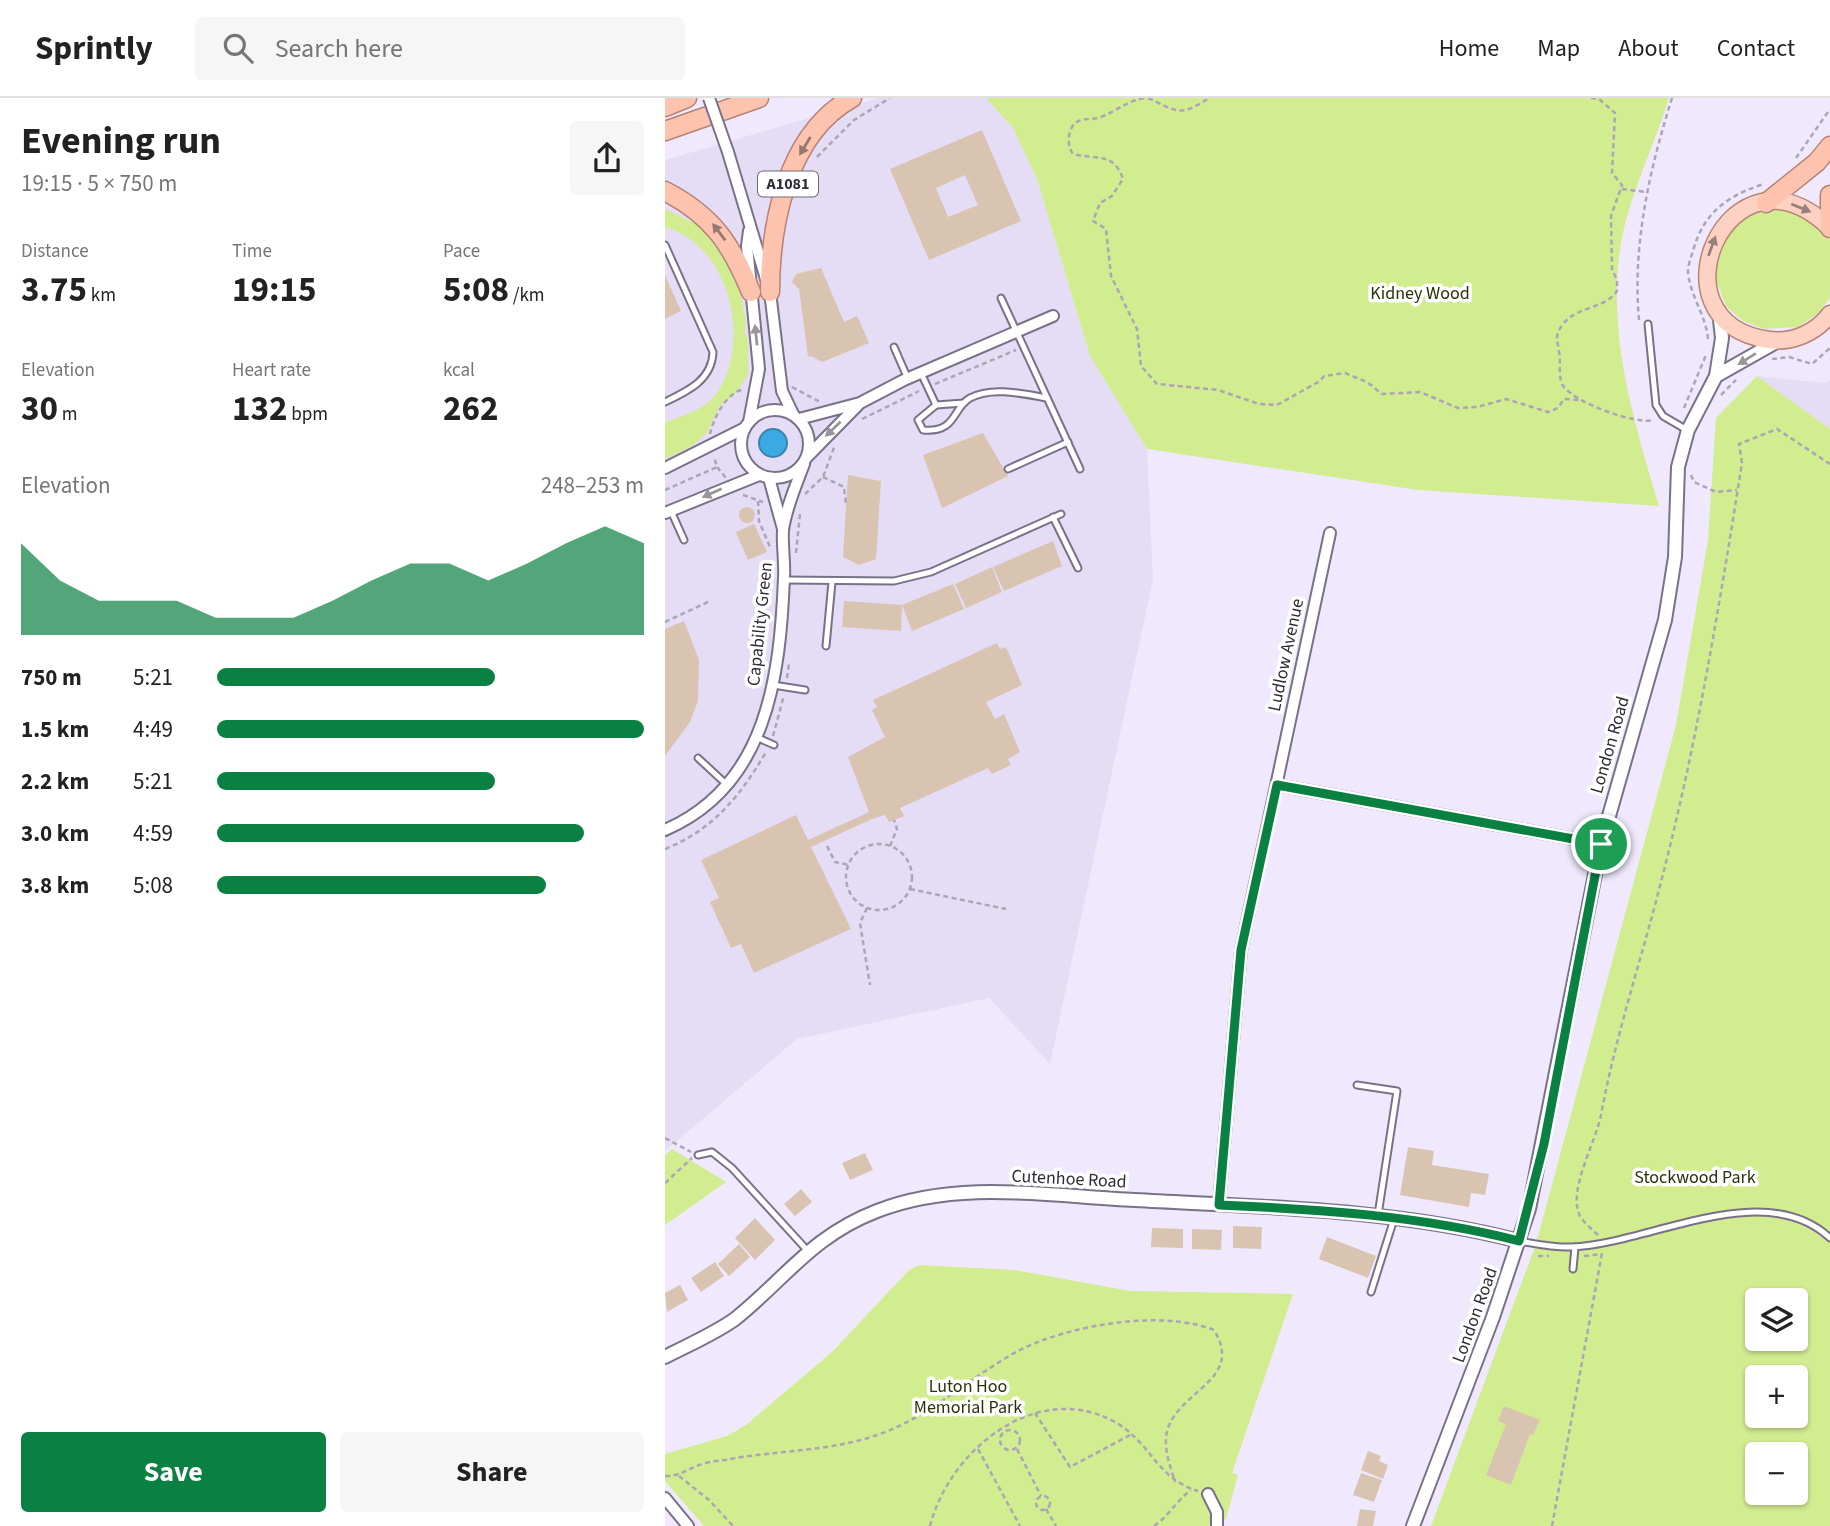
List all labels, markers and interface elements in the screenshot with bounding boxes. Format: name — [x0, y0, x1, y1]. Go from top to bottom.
search box — [195, 17, 685, 80]
text: Sprintly — [35, 25, 153, 72]
icon: search — [219, 29, 257, 67]
text: Search here — [275, 30, 403, 67]
text: Home — [1439, 31, 1499, 66]
text: Map — [1537, 31, 1580, 66]
text: About — [1618, 31, 1679, 66]
text: Contact — [1717, 31, 1795, 66]
text: Evening run — [21, 114, 221, 168]
button: share — [570, 121, 644, 195]
one-way arrow — [798, 136, 811, 155]
text: 19:15 · 5 × 750 m — [21, 167, 177, 200]
road number: A1081 — [758, 172, 818, 197]
one-way arrow — [1791, 203, 1812, 214]
one-way arrow — [712, 223, 726, 241]
one-way arrow — [1707, 236, 1718, 257]
text: Distance — [21, 238, 89, 265]
text: Time — [232, 238, 272, 265]
text: Pace — [443, 238, 480, 265]
text: 3.75 — [21, 265, 87, 315]
text: 19:15 — [232, 265, 316, 315]
text: 5:08 — [443, 265, 509, 315]
park label: Kidney Wood — [1370, 281, 1470, 306]
text: km — [87, 282, 116, 309]
text: /km — [509, 282, 545, 309]
one-way arrow — [750, 324, 761, 346]
one-way arrow — [1738, 353, 1757, 366]
text: Elevation — [21, 357, 95, 384]
text: Heart rate — [232, 357, 311, 384]
text: kcal — [443, 357, 475, 384]
text: 30 — [21, 384, 58, 434]
text: 132 — [232, 384, 287, 434]
text: 262 — [443, 384, 498, 434]
text: m — [58, 401, 78, 428]
text: bpm — [287, 401, 328, 428]
one-way arrow — [825, 421, 842, 437]
text: Elevation — [21, 469, 111, 502]
text: 248–253 m — [541, 469, 644, 502]
one-way arrow — [701, 488, 722, 499]
street label: Capability Green — [741, 561, 779, 687]
street label: Ludlow Avenue — [1262, 596, 1310, 714]
text: 750 m — [21, 661, 82, 694]
text: 5:21 — [133, 661, 173, 694]
street label: London Road — [1584, 694, 1636, 796]
text: 1.5 km — [21, 713, 89, 746]
text: 4:49 — [133, 713, 173, 746]
text: 2.2 km — [21, 765, 89, 798]
text: 5:21 — [133, 765, 173, 798]
pin — [1571, 814, 1631, 874]
text: 3.0 km — [21, 817, 89, 850]
text: 4:59 — [133, 817, 173, 850]
icon: arrive — [1582, 825, 1620, 863]
text: 3.8 km — [21, 869, 89, 902]
text: 5:08 — [133, 869, 173, 902]
street label: Cutenhoe Road — [1011, 1164, 1127, 1194]
park label: Stockwood Park — [1634, 1165, 1756, 1190]
street label: London Road — [1446, 1264, 1504, 1366]
map controls — [1745, 1288, 1808, 1505]
button: layers — [1745, 1288, 1808, 1351]
button: + — [1745, 1365, 1808, 1428]
park label: Luton Hoo Memorial Park — [914, 1374, 1022, 1420]
button: Save — [21, 1432, 326, 1512]
button: Share — [340, 1432, 644, 1512]
button: − — [1745, 1442, 1808, 1505]

